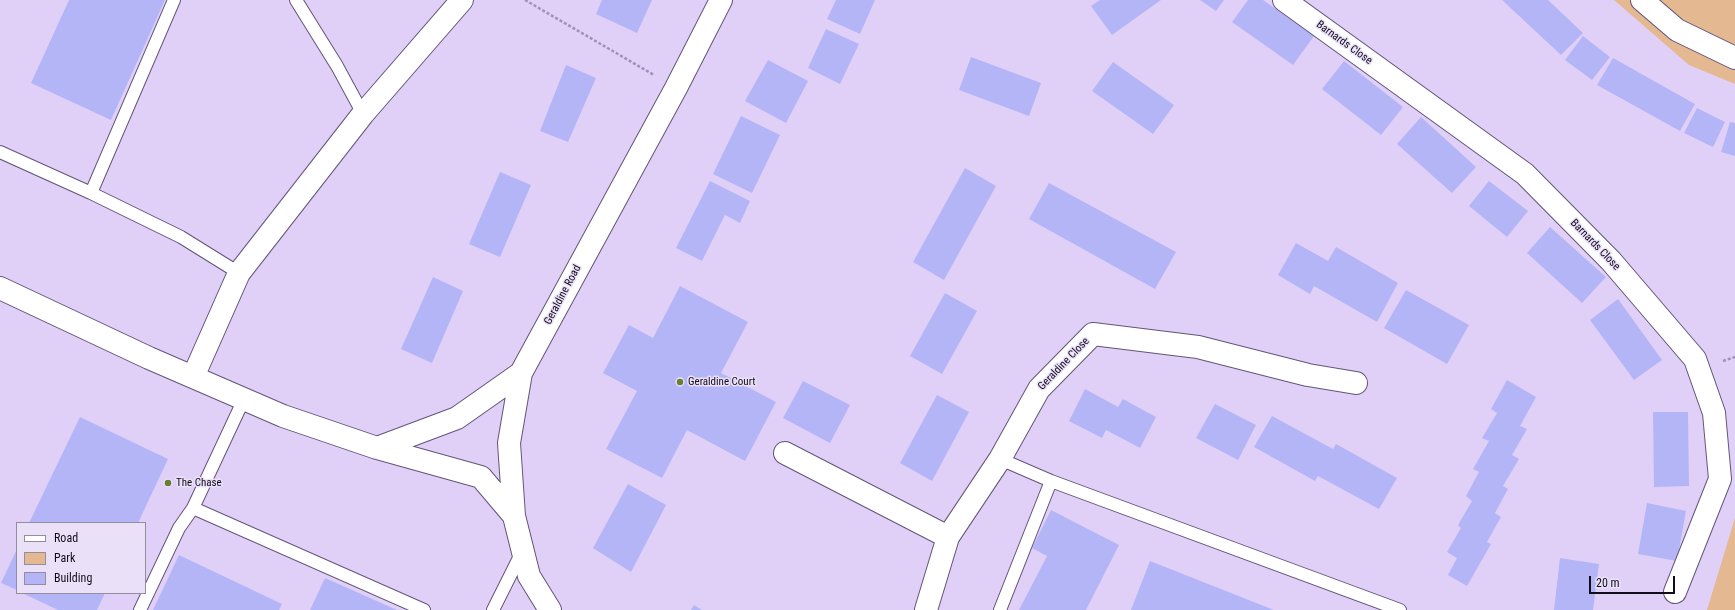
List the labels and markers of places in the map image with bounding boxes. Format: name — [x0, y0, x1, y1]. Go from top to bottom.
place label: Geraldine Court — [688, 375, 756, 389]
marker: Geraldine Court — [675, 377, 685, 387]
place label: The Chase — [176, 476, 222, 490]
marker: The Chase — [163, 478, 173, 488]

